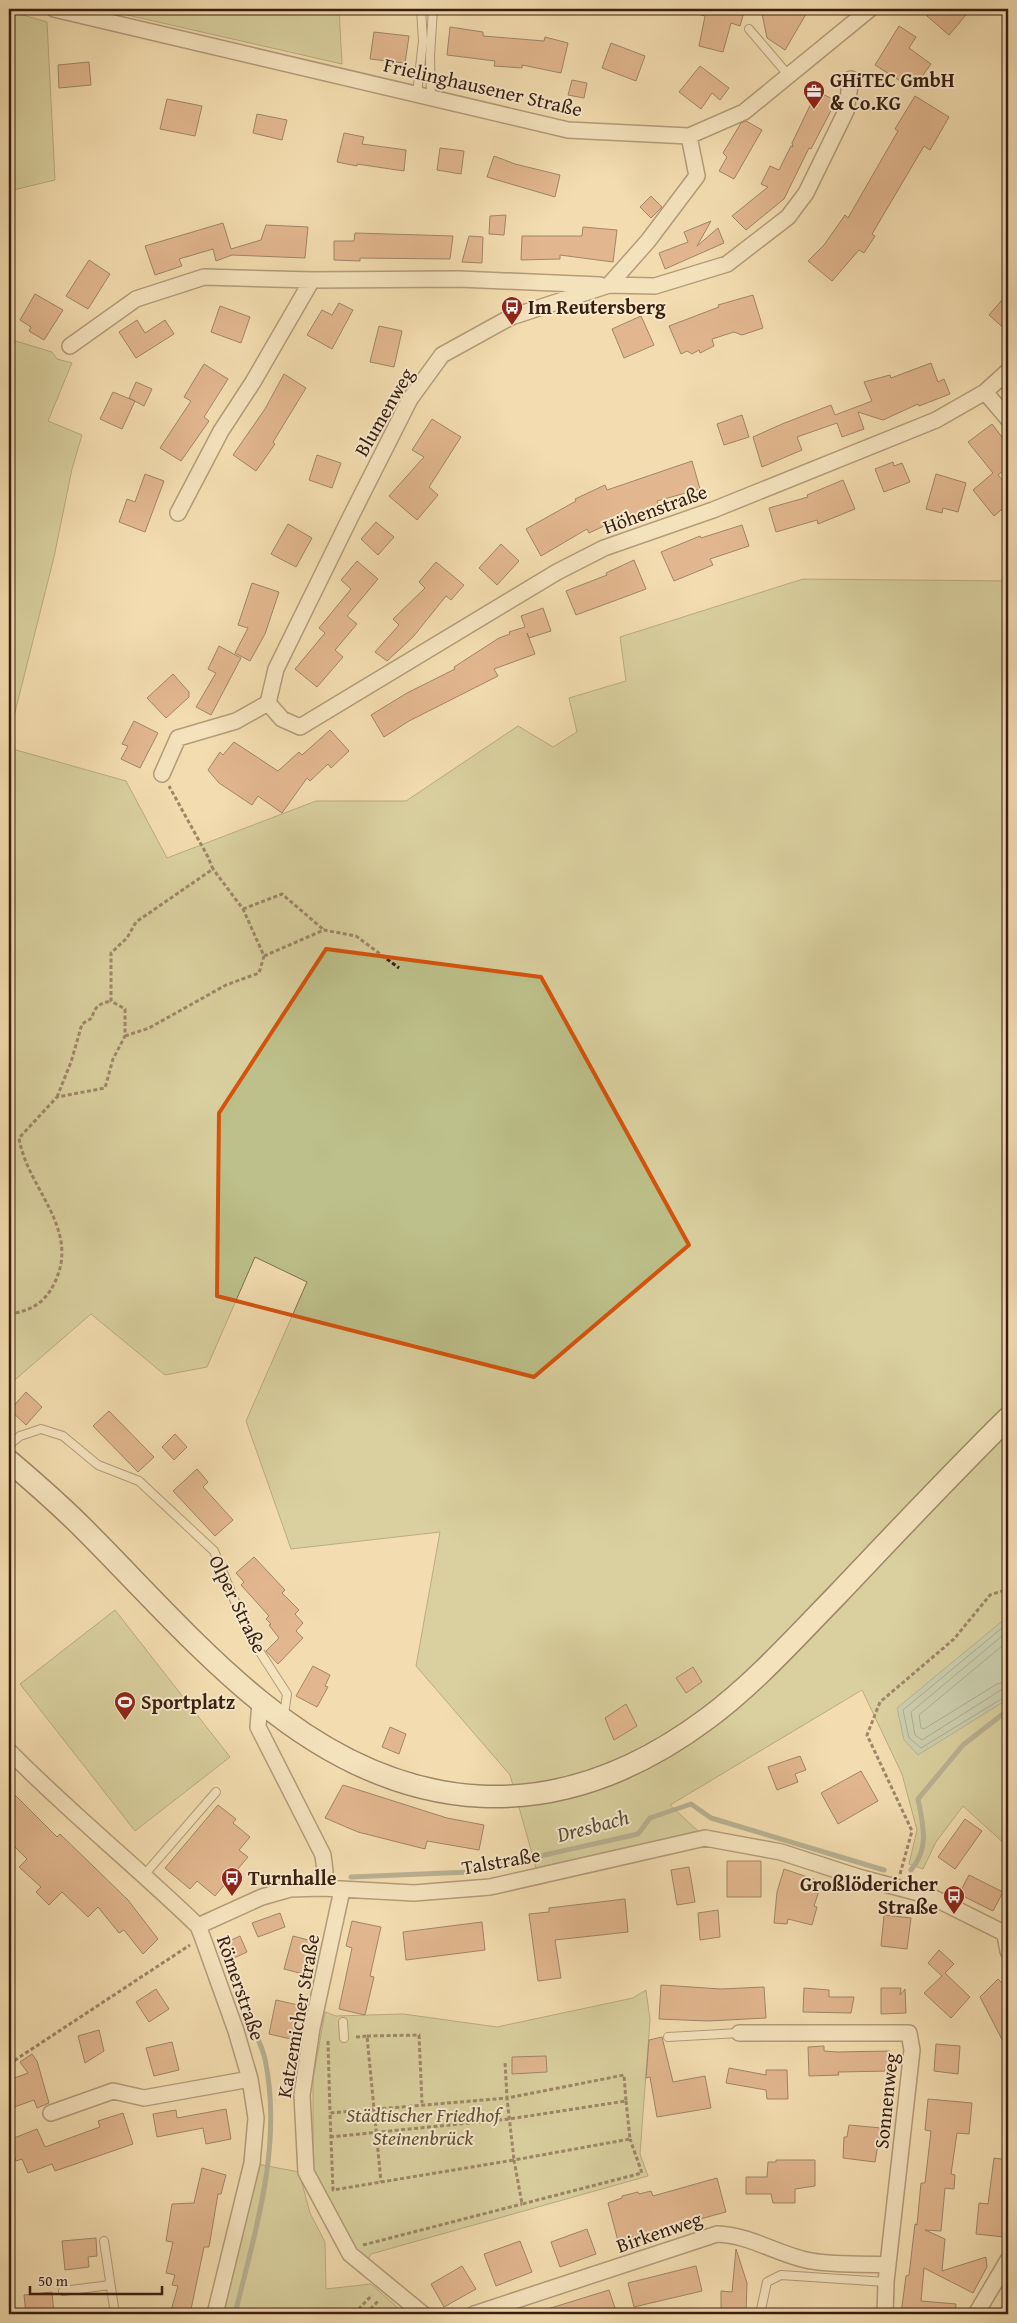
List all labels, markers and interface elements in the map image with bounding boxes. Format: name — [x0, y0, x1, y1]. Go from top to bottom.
street label: Frielinghausener Straße — [381, 50, 585, 123]
place label: GHiTEC GmbH & Co.KG — [830, 65, 955, 117]
office icon: GHiTEC GmbH & Co.KG — [802, 79, 826, 110]
place label: Im Reutersberg — [528, 292, 666, 321]
bus stop icon: Im Reutersberg — [500, 295, 524, 326]
street label: Blumenweg — [347, 362, 421, 461]
street label: Höhenstraße — [599, 476, 711, 541]
street label: Olper Straße — [202, 1550, 275, 1658]
place label: Sportplatz — [141, 1687, 235, 1716]
sports icon: Sportplatz — [113, 1690, 137, 1721]
water label: Dresbach — [552, 1801, 633, 1850]
street label: Talstraße — [459, 1839, 542, 1882]
place label: Turnhalle — [248, 1863, 337, 1892]
bus stop icon: Turnhalle — [220, 1866, 244, 1897]
place label: Großlödericher Straße — [800, 1869, 938, 1921]
bus stop icon: Großlödericher Straße — [942, 1884, 966, 1915]
street label: Römerstraße — [210, 1931, 273, 2044]
street label: Katzemicher Straße — [269, 1932, 326, 2100]
street label: Sonnenweg — [866, 2052, 905, 2150]
park label: Städtischer Friedhof Steinenbrück — [346, 2100, 504, 2152]
street label: Birkenweg — [612, 2203, 706, 2260]
scale bar — [30, 2263, 162, 2295]
text: 50 m — [38, 2270, 69, 2291]

